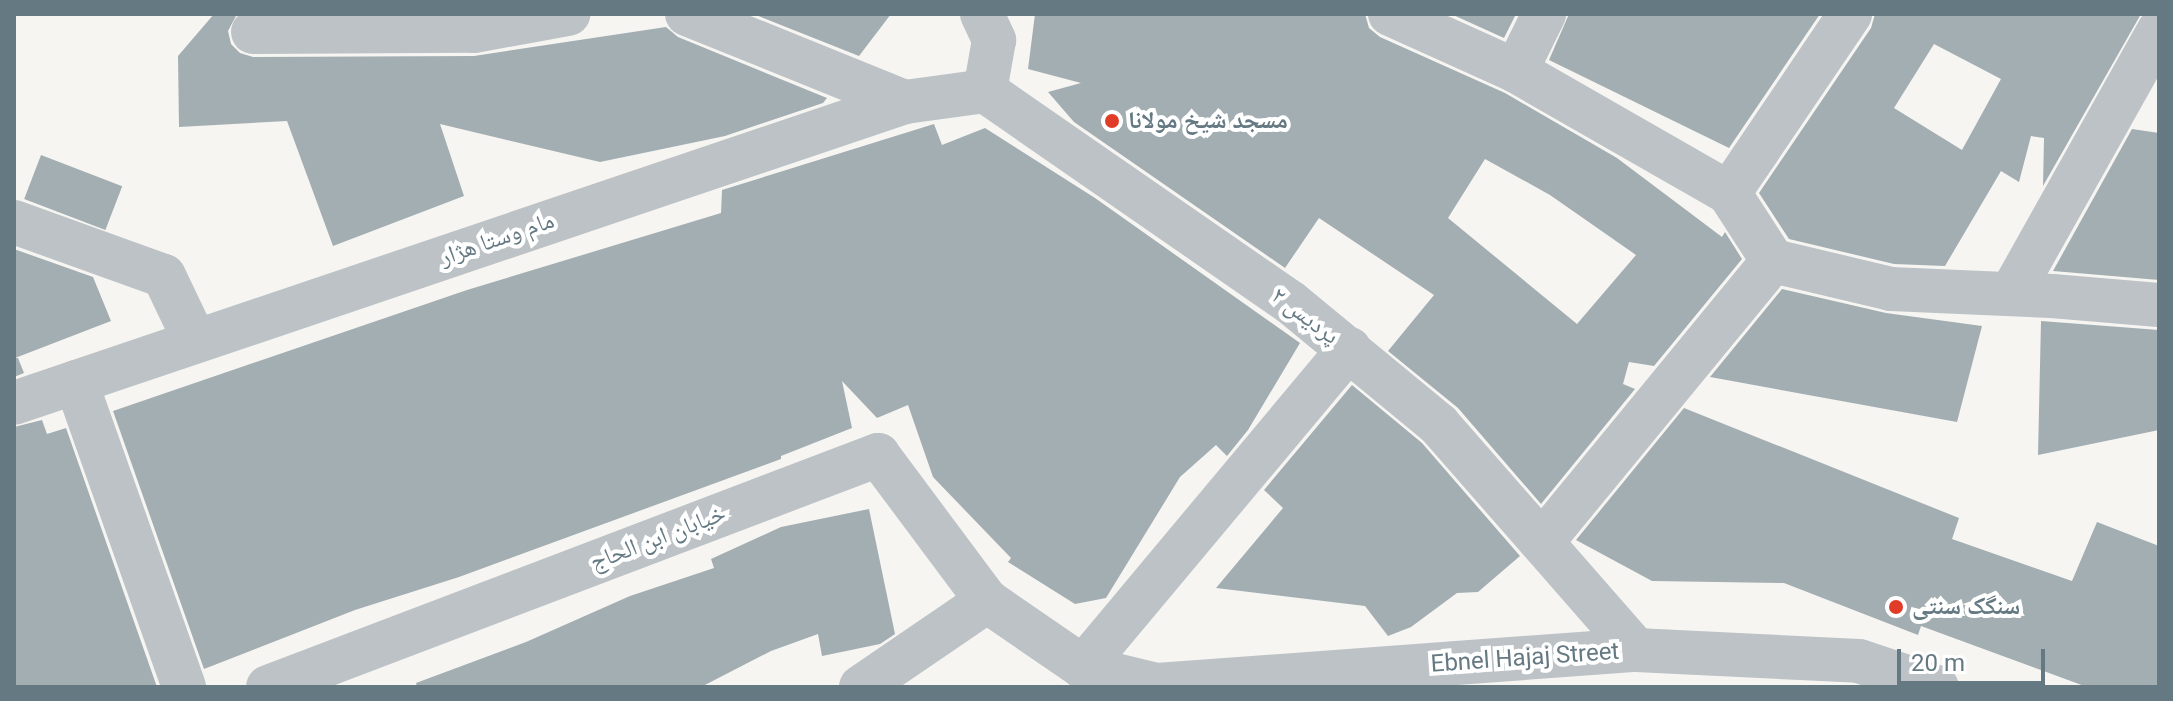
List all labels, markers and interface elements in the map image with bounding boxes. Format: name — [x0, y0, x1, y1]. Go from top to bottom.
place label: مسجد شیخ مولانا — [1128, 107, 1288, 135]
marker: مسجد شیخ مولانا — [1103, 112, 1121, 130]
street label: مام وستا هژار — [436, 206, 558, 272]
street label: پردیس ۲ — [1265, 281, 1345, 351]
street label: خیابان ابن الحاج — [586, 499, 730, 577]
place label: سنگک سنتی — [1912, 593, 2020, 621]
marker: سنگک سنتی — [1887, 598, 1905, 616]
scale bar — [1901, 633, 2049, 683]
street label: Ebnel Hajaj Street — [1430, 637, 1620, 679]
text: 20 m — [1911, 649, 1965, 677]

